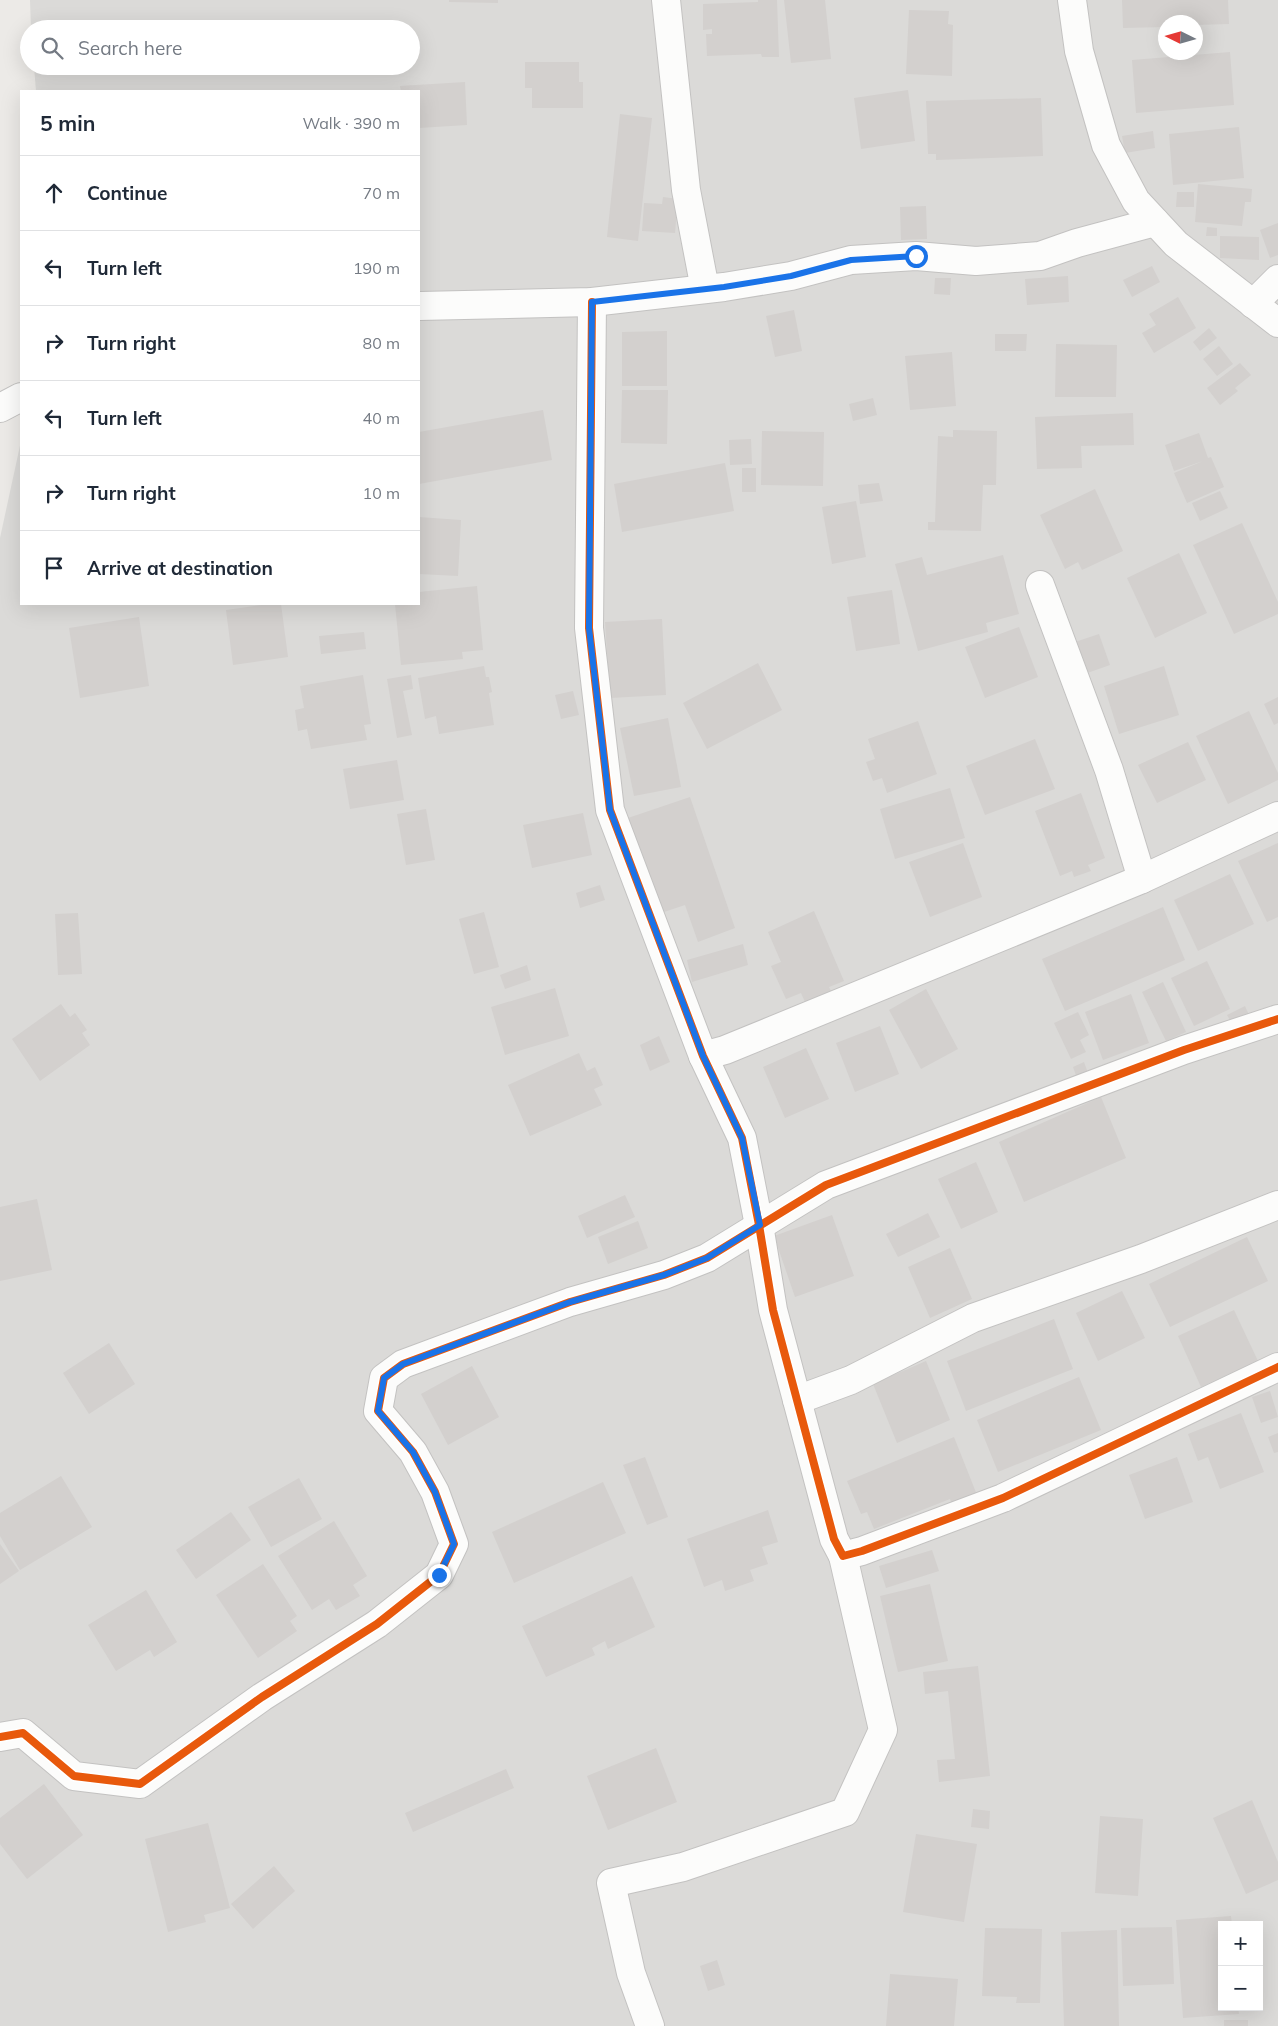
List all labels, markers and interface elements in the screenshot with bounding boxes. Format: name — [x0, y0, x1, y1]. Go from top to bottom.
north arrow — [1158, 15, 1203, 60]
search box — [20, 20, 420, 75]
icon: search — [38, 34, 66, 62]
text: Search here — [78, 36, 182, 60]
text: 5 min — [40, 110, 95, 136]
text: Walk · 390 m — [302, 113, 400, 133]
icon: ahead — [40, 179, 68, 207]
text: Continue — [87, 181, 167, 205]
text: 70 m — [363, 183, 400, 203]
route start — [905, 245, 928, 268]
icon: left — [40, 254, 68, 282]
text: Turn left — [87, 256, 162, 280]
text: 190 m — [353, 258, 400, 278]
icon: right — [40, 329, 68, 357]
text: Turn right — [87, 331, 176, 355]
text: 80 m — [363, 333, 400, 353]
icon: left — [40, 404, 68, 432]
text: Turn left — [87, 406, 162, 430]
text: 40 m — [363, 408, 400, 428]
icon: right — [40, 479, 68, 507]
text: Turn right — [87, 481, 176, 505]
text: 10 m — [363, 483, 400, 503]
icon: arrive — [40, 554, 68, 582]
text: Arrive at destination — [87, 556, 273, 580]
route end — [428, 1564, 451, 1587]
map controls — [1218, 1921, 1263, 2011]
button: + — [1218, 1921, 1263, 1966]
button: − — [1218, 1966, 1263, 2011]

